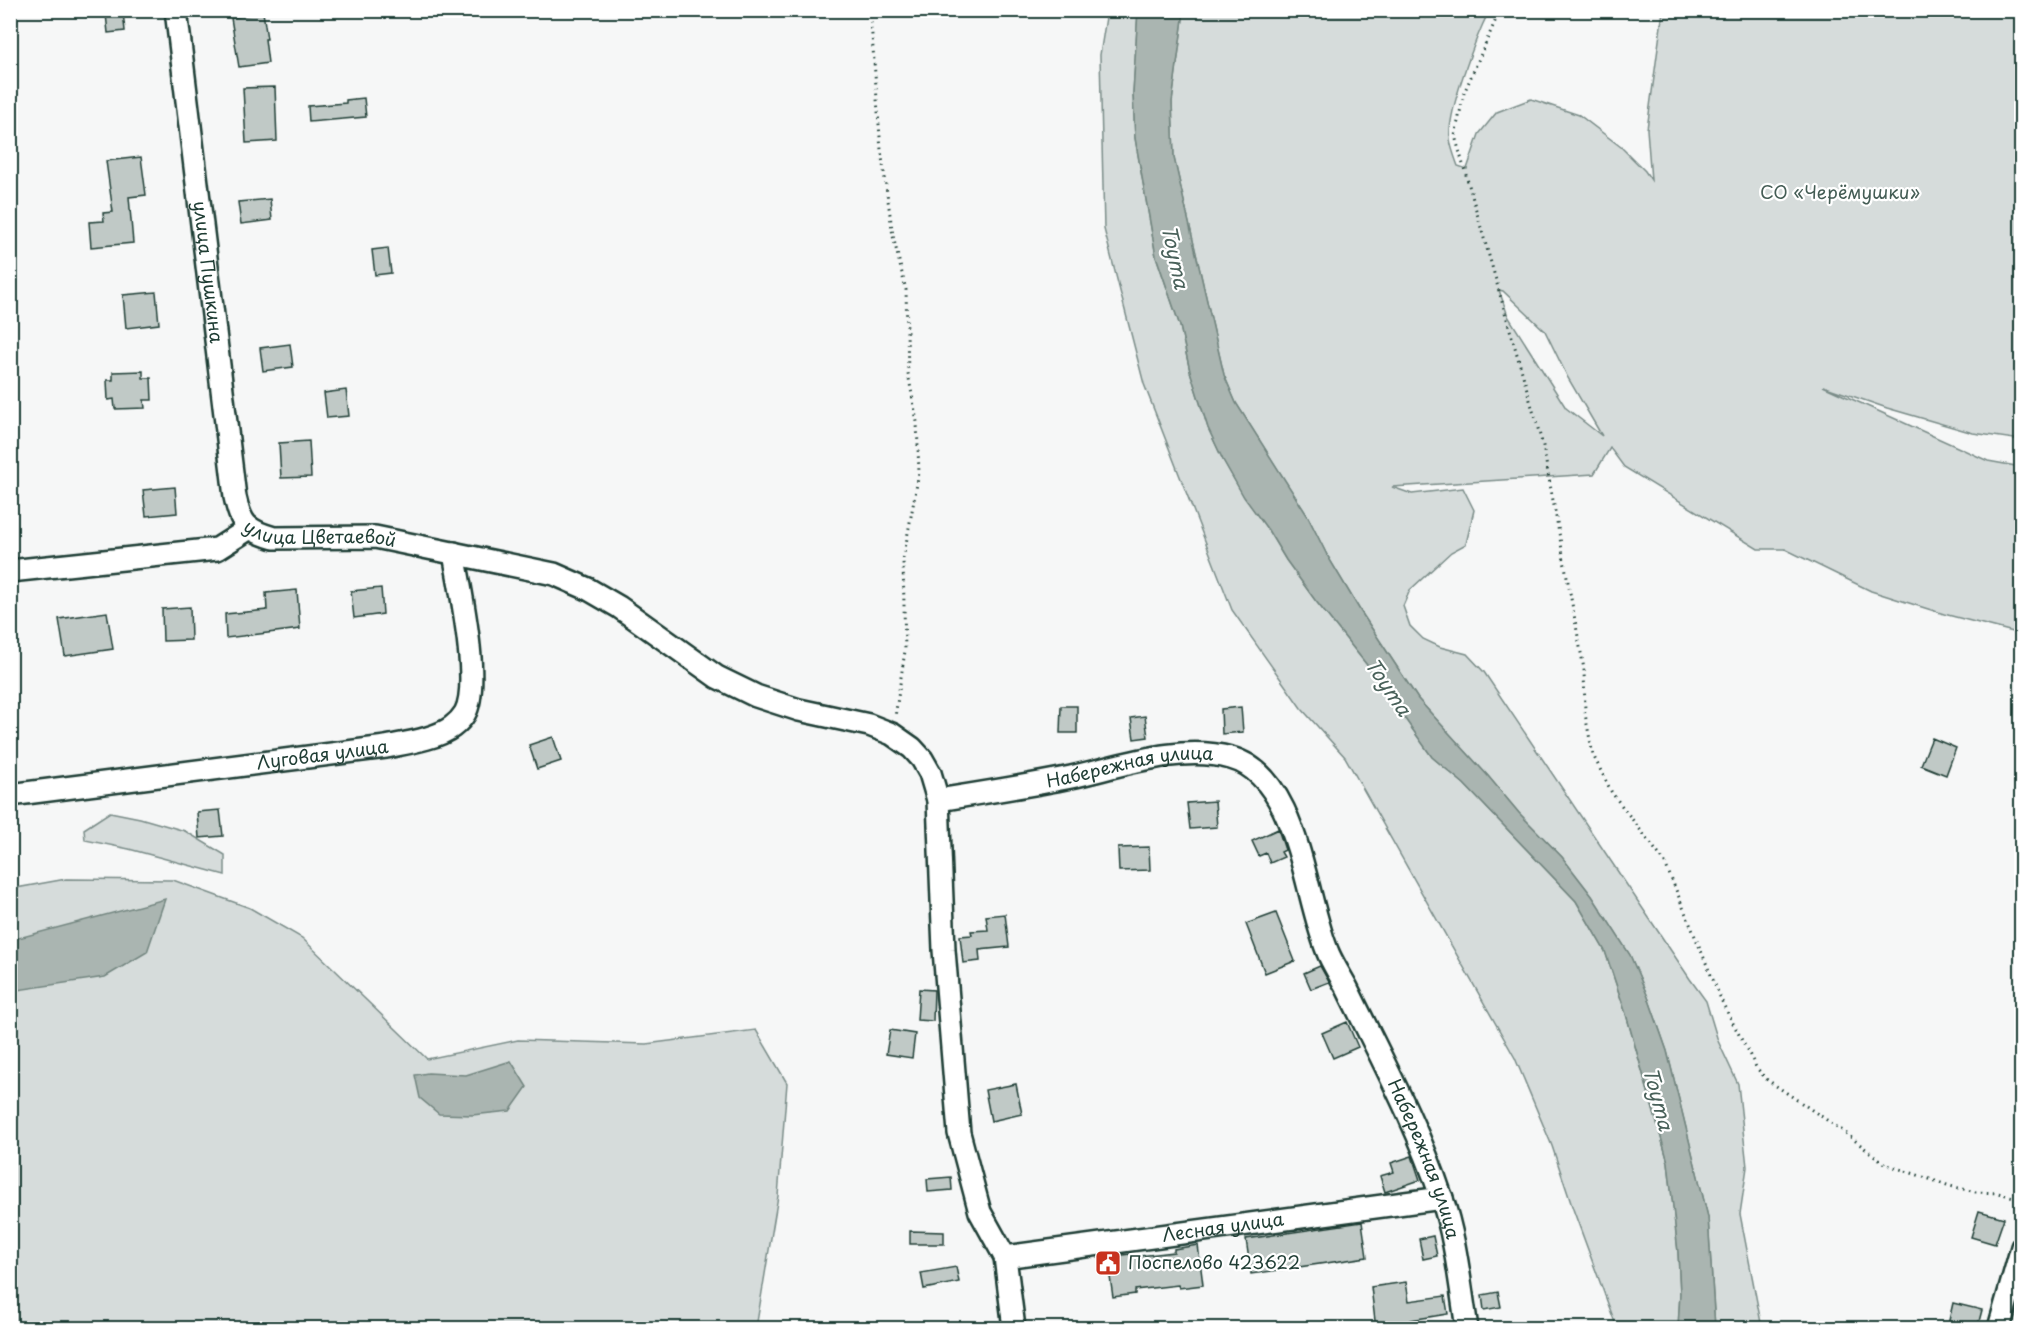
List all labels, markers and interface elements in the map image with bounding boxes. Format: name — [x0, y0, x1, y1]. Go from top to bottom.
park label: СО «Черёмушки» — [1760, 178, 1920, 205]
street label: улица Пушкина — [187, 199, 231, 345]
water label: Toyma — [1155, 222, 1197, 292]
street label: улица Цветаевой — [238, 513, 399, 553]
water label: Toyma — [1358, 651, 1420, 722]
street label: Луговая улица — [255, 732, 390, 775]
street label: Набережная улица — [1044, 738, 1215, 794]
water label: Toyma — [1636, 1064, 1682, 1134]
street label: Набережная улица — [1382, 1074, 1468, 1242]
street label: Лесная улица — [1160, 1204, 1286, 1248]
public building icon: Поспелово 423622 — [1093, 1248, 1123, 1278]
place label: Поспелово 423622 — [1128, 1248, 1300, 1275]

